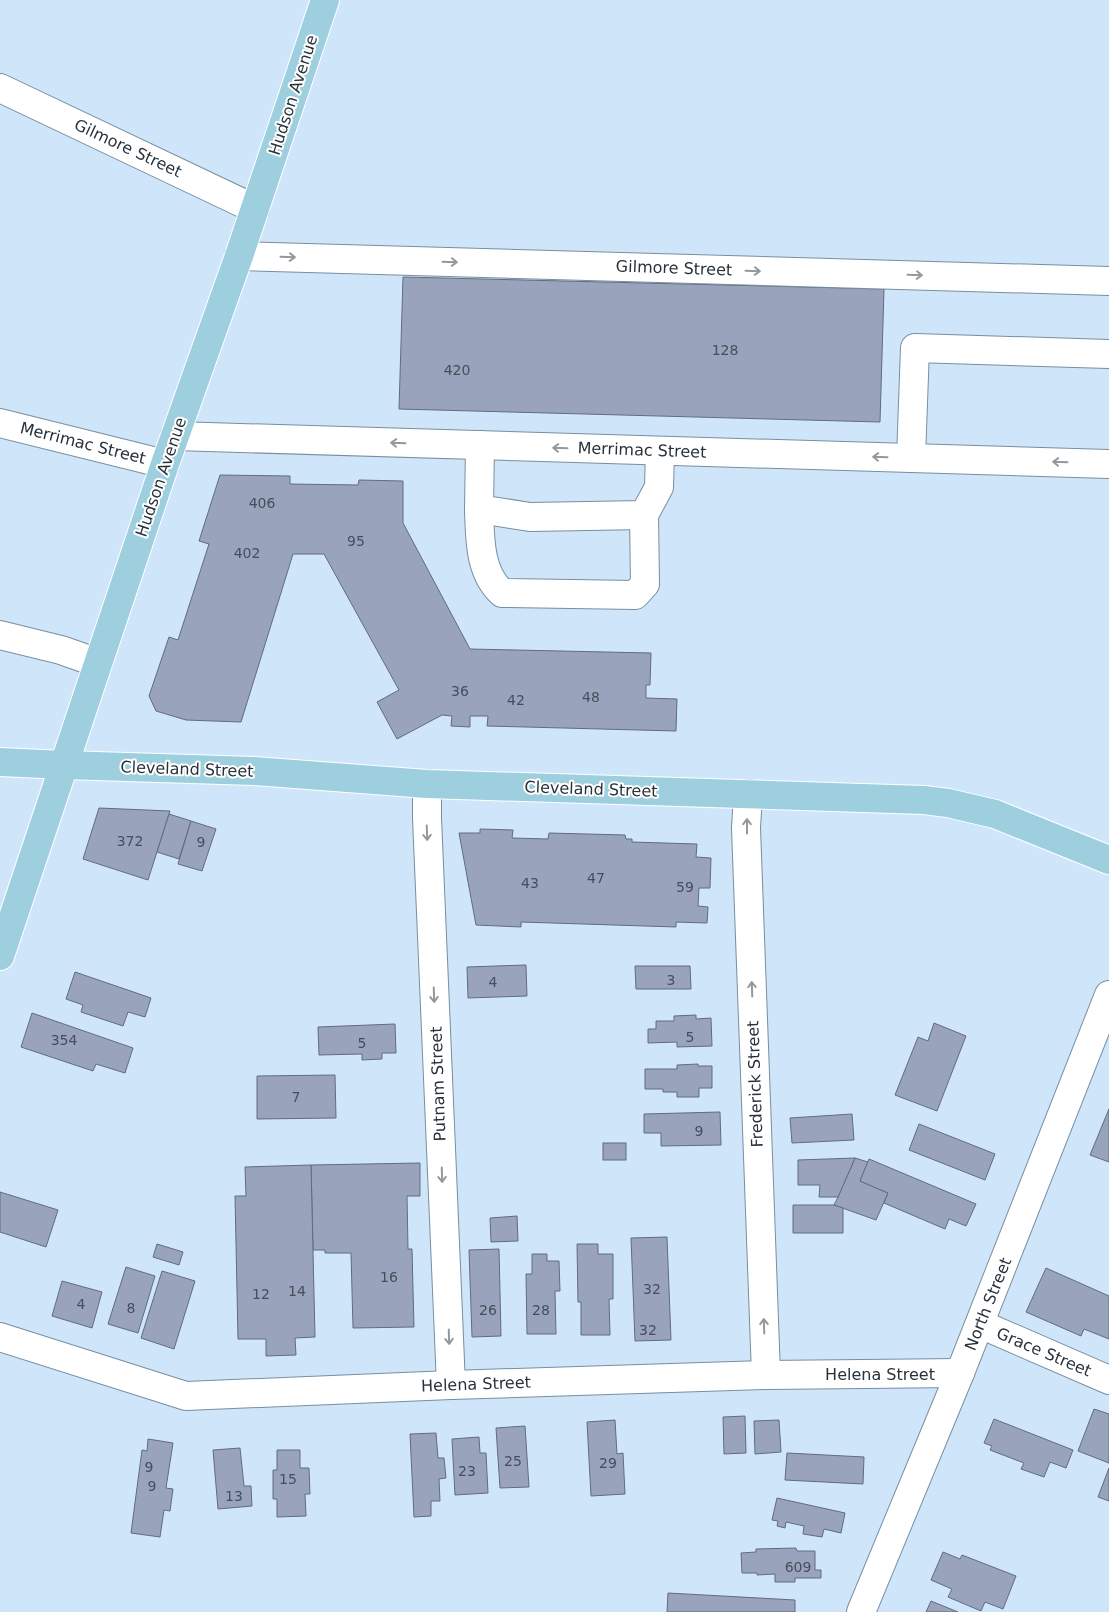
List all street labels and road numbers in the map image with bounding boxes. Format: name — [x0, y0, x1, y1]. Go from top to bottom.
street label: Hudson Avenue — [265, 33, 321, 157]
street label: Gilmore Street — [71, 115, 185, 181]
street label: Gilmore Street — [615, 256, 733, 280]
street label: Hudson Avenue — [132, 415, 190, 539]
street label: Merrimac Street — [18, 418, 148, 468]
street label: Merrimac Street — [577, 438, 707, 462]
street label: Cleveland Street — [120, 757, 254, 781]
street label: Cleveland Street — [524, 777, 658, 801]
street label: Frederick Street — [743, 1020, 767, 1148]
street label: Putnam Street — [426, 1026, 450, 1142]
street label: North Street — [961, 1255, 1015, 1353]
street label: Grace Street — [994, 1323, 1094, 1381]
street label: Helena Street — [825, 1365, 935, 1384]
street label: Helena Street — [421, 1373, 531, 1395]

